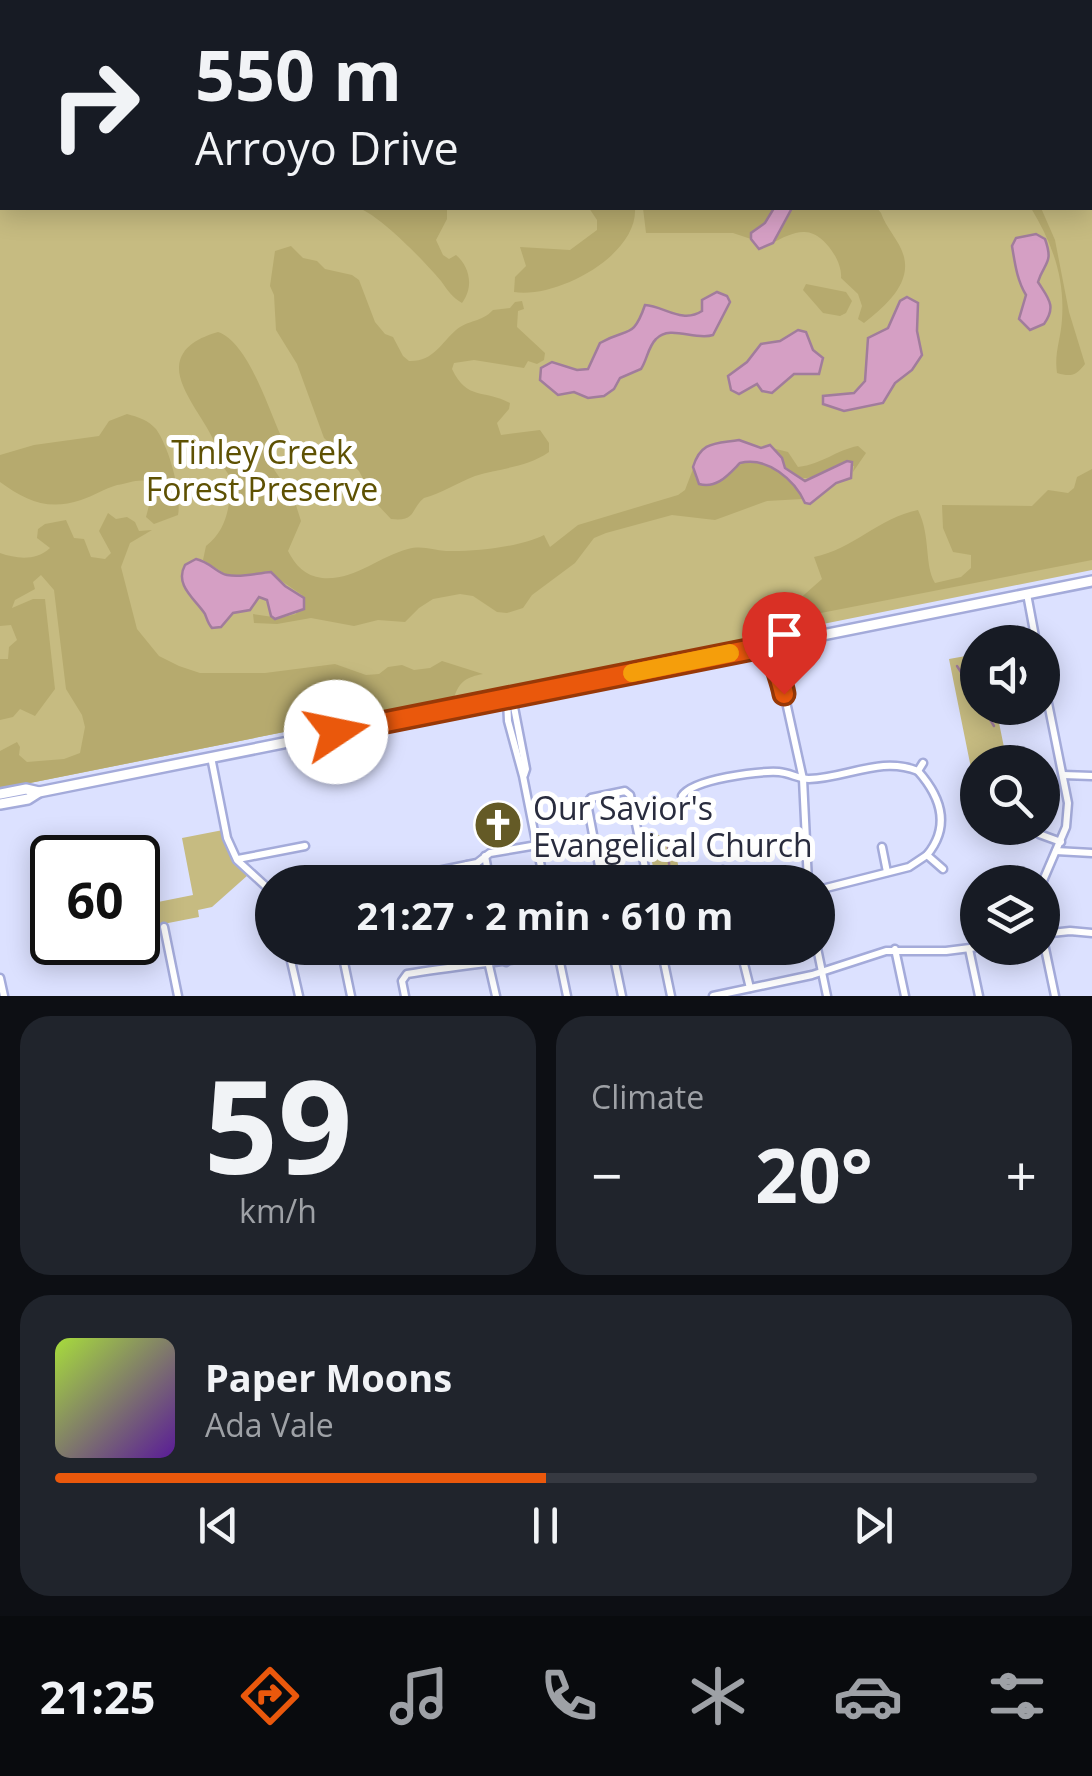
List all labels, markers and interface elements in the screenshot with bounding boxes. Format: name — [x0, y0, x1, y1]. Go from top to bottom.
text: 550 m — [195, 26, 402, 122]
icon: right — [30, 40, 160, 170]
text: Arroyo Drive — [195, 117, 459, 178]
park label: Tinley Creek Forest Preserve — [146, 430, 378, 510]
pin — [742, 592, 827, 695]
icon: arrive — [757, 607, 812, 662]
map controls — [960, 625, 1060, 965]
button: sound — [960, 625, 1060, 725]
position arrow — [284, 680, 388, 784]
button: search — [960, 745, 1060, 845]
place label: Our Savior's Evangelical Church — [533, 786, 813, 866]
church icon: Our Savior's Evangelical Church — [472, 799, 524, 851]
speed limit sign: 60 — [30, 835, 160, 965]
button: layers — [960, 865, 1060, 965]
text: 21:27 · 2 min · 610 m — [357, 889, 733, 941]
text: 59 — [204, 1035, 352, 1212]
text: Climate — [591, 1075, 704, 1118]
text: 20° — [755, 1123, 873, 1225]
text: − — [591, 1137, 622, 1212]
text: + — [1006, 1137, 1037, 1212]
text: km/h — [239, 1189, 317, 1232]
text: Paper Moons — [205, 1351, 452, 1403]
text: Ada Vale — [205, 1403, 334, 1446]
icon: previous — [191, 1498, 246, 1553]
icon: pause — [518, 1498, 573, 1553]
icon: next — [846, 1498, 901, 1553]
icon: directions — [235, 1661, 305, 1731]
icon: music — [384, 1661, 454, 1731]
icon: phone — [534, 1661, 604, 1731]
icon: climate — [683, 1661, 753, 1731]
icon: car — [833, 1661, 903, 1731]
icon: filters — [982, 1661, 1052, 1731]
text: 21:25 — [40, 1666, 155, 1727]

